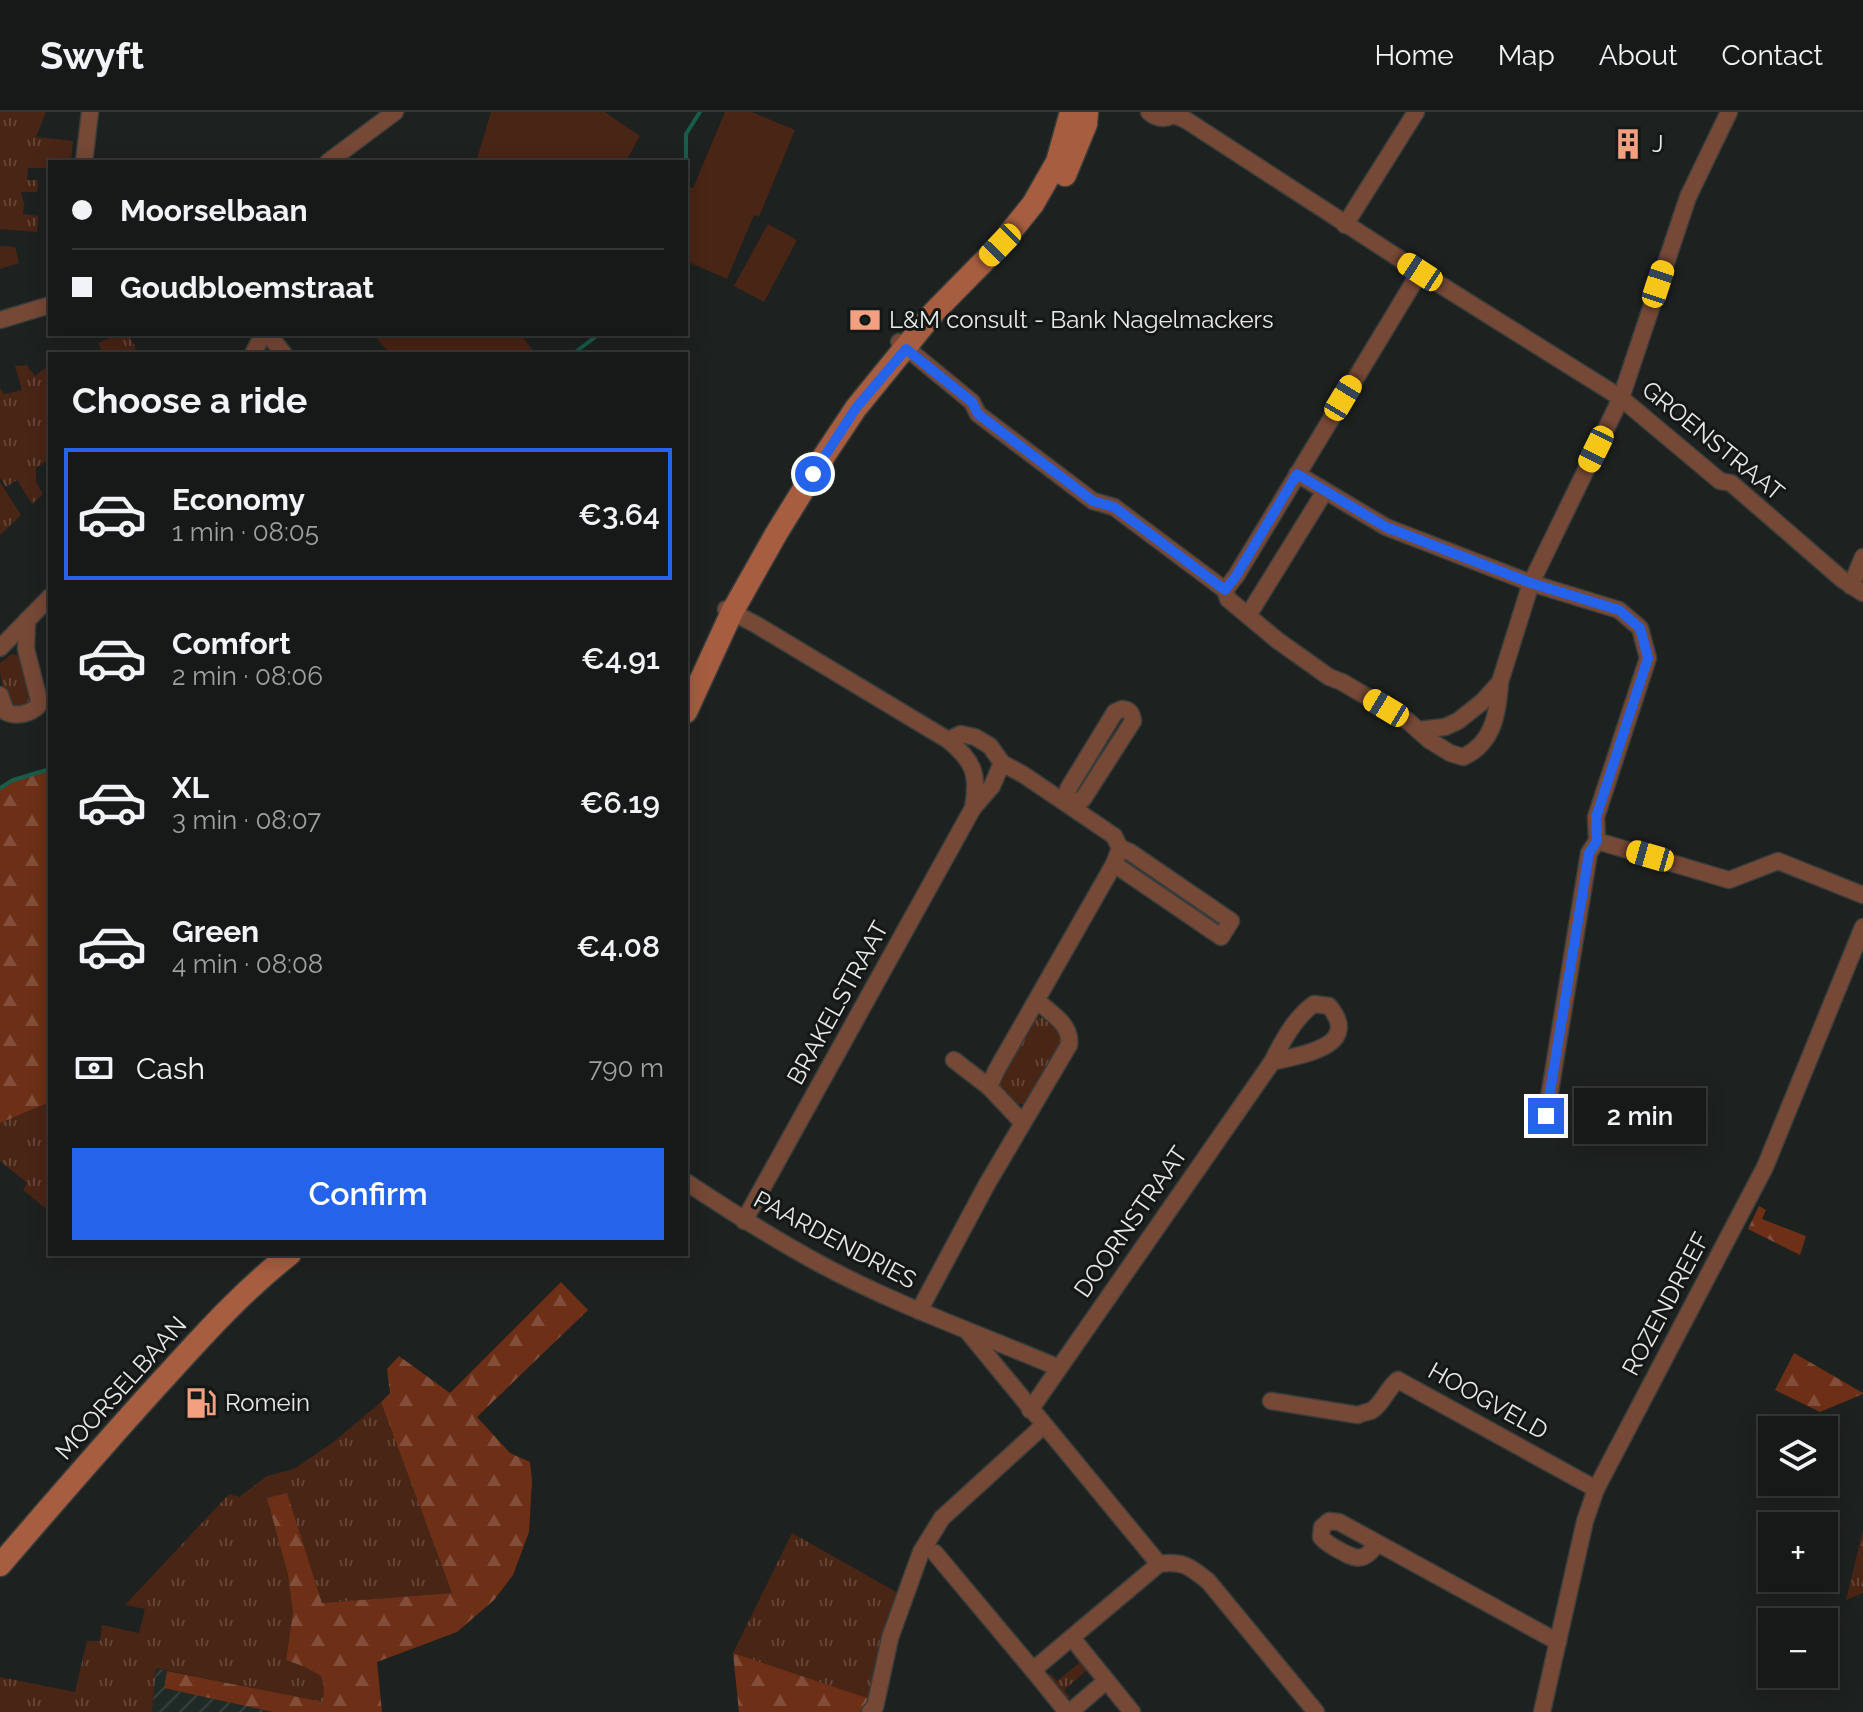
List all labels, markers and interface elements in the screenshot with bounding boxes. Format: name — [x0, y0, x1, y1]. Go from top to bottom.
text: Swyft — [40, 33, 144, 78]
text: Home — [1374, 39, 1454, 72]
text: Map — [1498, 39, 1555, 72]
text: About — [1599, 39, 1678, 72]
text: Contact — [1722, 39, 1823, 72]
building icon: J — [1611, 127, 1645, 161]
place label: J — [1652, 129, 1664, 158]
text: Moorselbaan — [120, 193, 308, 228]
car — [975, 219, 1025, 271]
car — [1393, 249, 1447, 295]
car — [1639, 257, 1677, 311]
text: Goudbloemstraat — [120, 270, 374, 305]
bank icon: L&M consult - Bank Nagelmackers — [848, 303, 882, 337]
place label: L&M consult - Bank Nagelmackers — [889, 305, 1274, 334]
car — [1320, 371, 1366, 425]
street label: GROENSTRAAT — [1636, 375, 1790, 507]
text: Choose a ride — [72, 379, 307, 421]
car — [1575, 422, 1617, 476]
route start — [795, 456, 831, 492]
icon: car — [76, 478, 148, 550]
text: Economy — [172, 482, 305, 517]
text: €3.64 — [578, 497, 660, 532]
text: 1 min · 08:05 — [172, 517, 319, 547]
icon: car — [76, 622, 148, 694]
text: Comfort — [172, 626, 291, 661]
text: €4.91 — [581, 641, 660, 676]
text: 2 min · 08:06 — [172, 661, 323, 691]
car — [1359, 685, 1413, 731]
icon: car — [76, 766, 148, 838]
text: XL — [172, 770, 209, 805]
text: €6.19 — [580, 785, 660, 820]
text: 3 min · 08:07 — [172, 805, 321, 835]
car — [1624, 838, 1676, 874]
icon: car — [76, 910, 148, 982]
text: Green — [172, 914, 259, 949]
street label: BRAKELSTRAAT — [781, 916, 895, 1089]
text: €4.08 — [576, 929, 660, 964]
text: 4 min · 08:08 — [172, 949, 323, 979]
icon: cash — [72, 1046, 116, 1090]
text: Cash — [136, 1051, 205, 1086]
text: 790 m — [588, 1053, 664, 1083]
callout: 2 min — [1574, 1088, 1706, 1144]
route end — [1528, 1098, 1564, 1134]
text: 2 min — [1607, 1101, 1673, 1131]
street label: DOORNSTRAAT — [1068, 1140, 1194, 1303]
button: Confirm — [72, 1148, 664, 1240]
street label: PAARDENDRIES — [749, 1184, 922, 1295]
street label: ROZENDREEF — [1616, 1227, 1715, 1380]
street label: MOORSELBAAN — [49, 1310, 192, 1465]
street label: HOOGVELD — [1423, 1356, 1553, 1445]
fuel station icon: Romein — [184, 1386, 218, 1420]
place label: Romein — [225, 1388, 310, 1417]
map controls — [1758, 1416, 1838, 1688]
button: layers — [1758, 1416, 1838, 1496]
button: + — [1758, 1512, 1838, 1592]
button: − — [1758, 1608, 1838, 1688]

